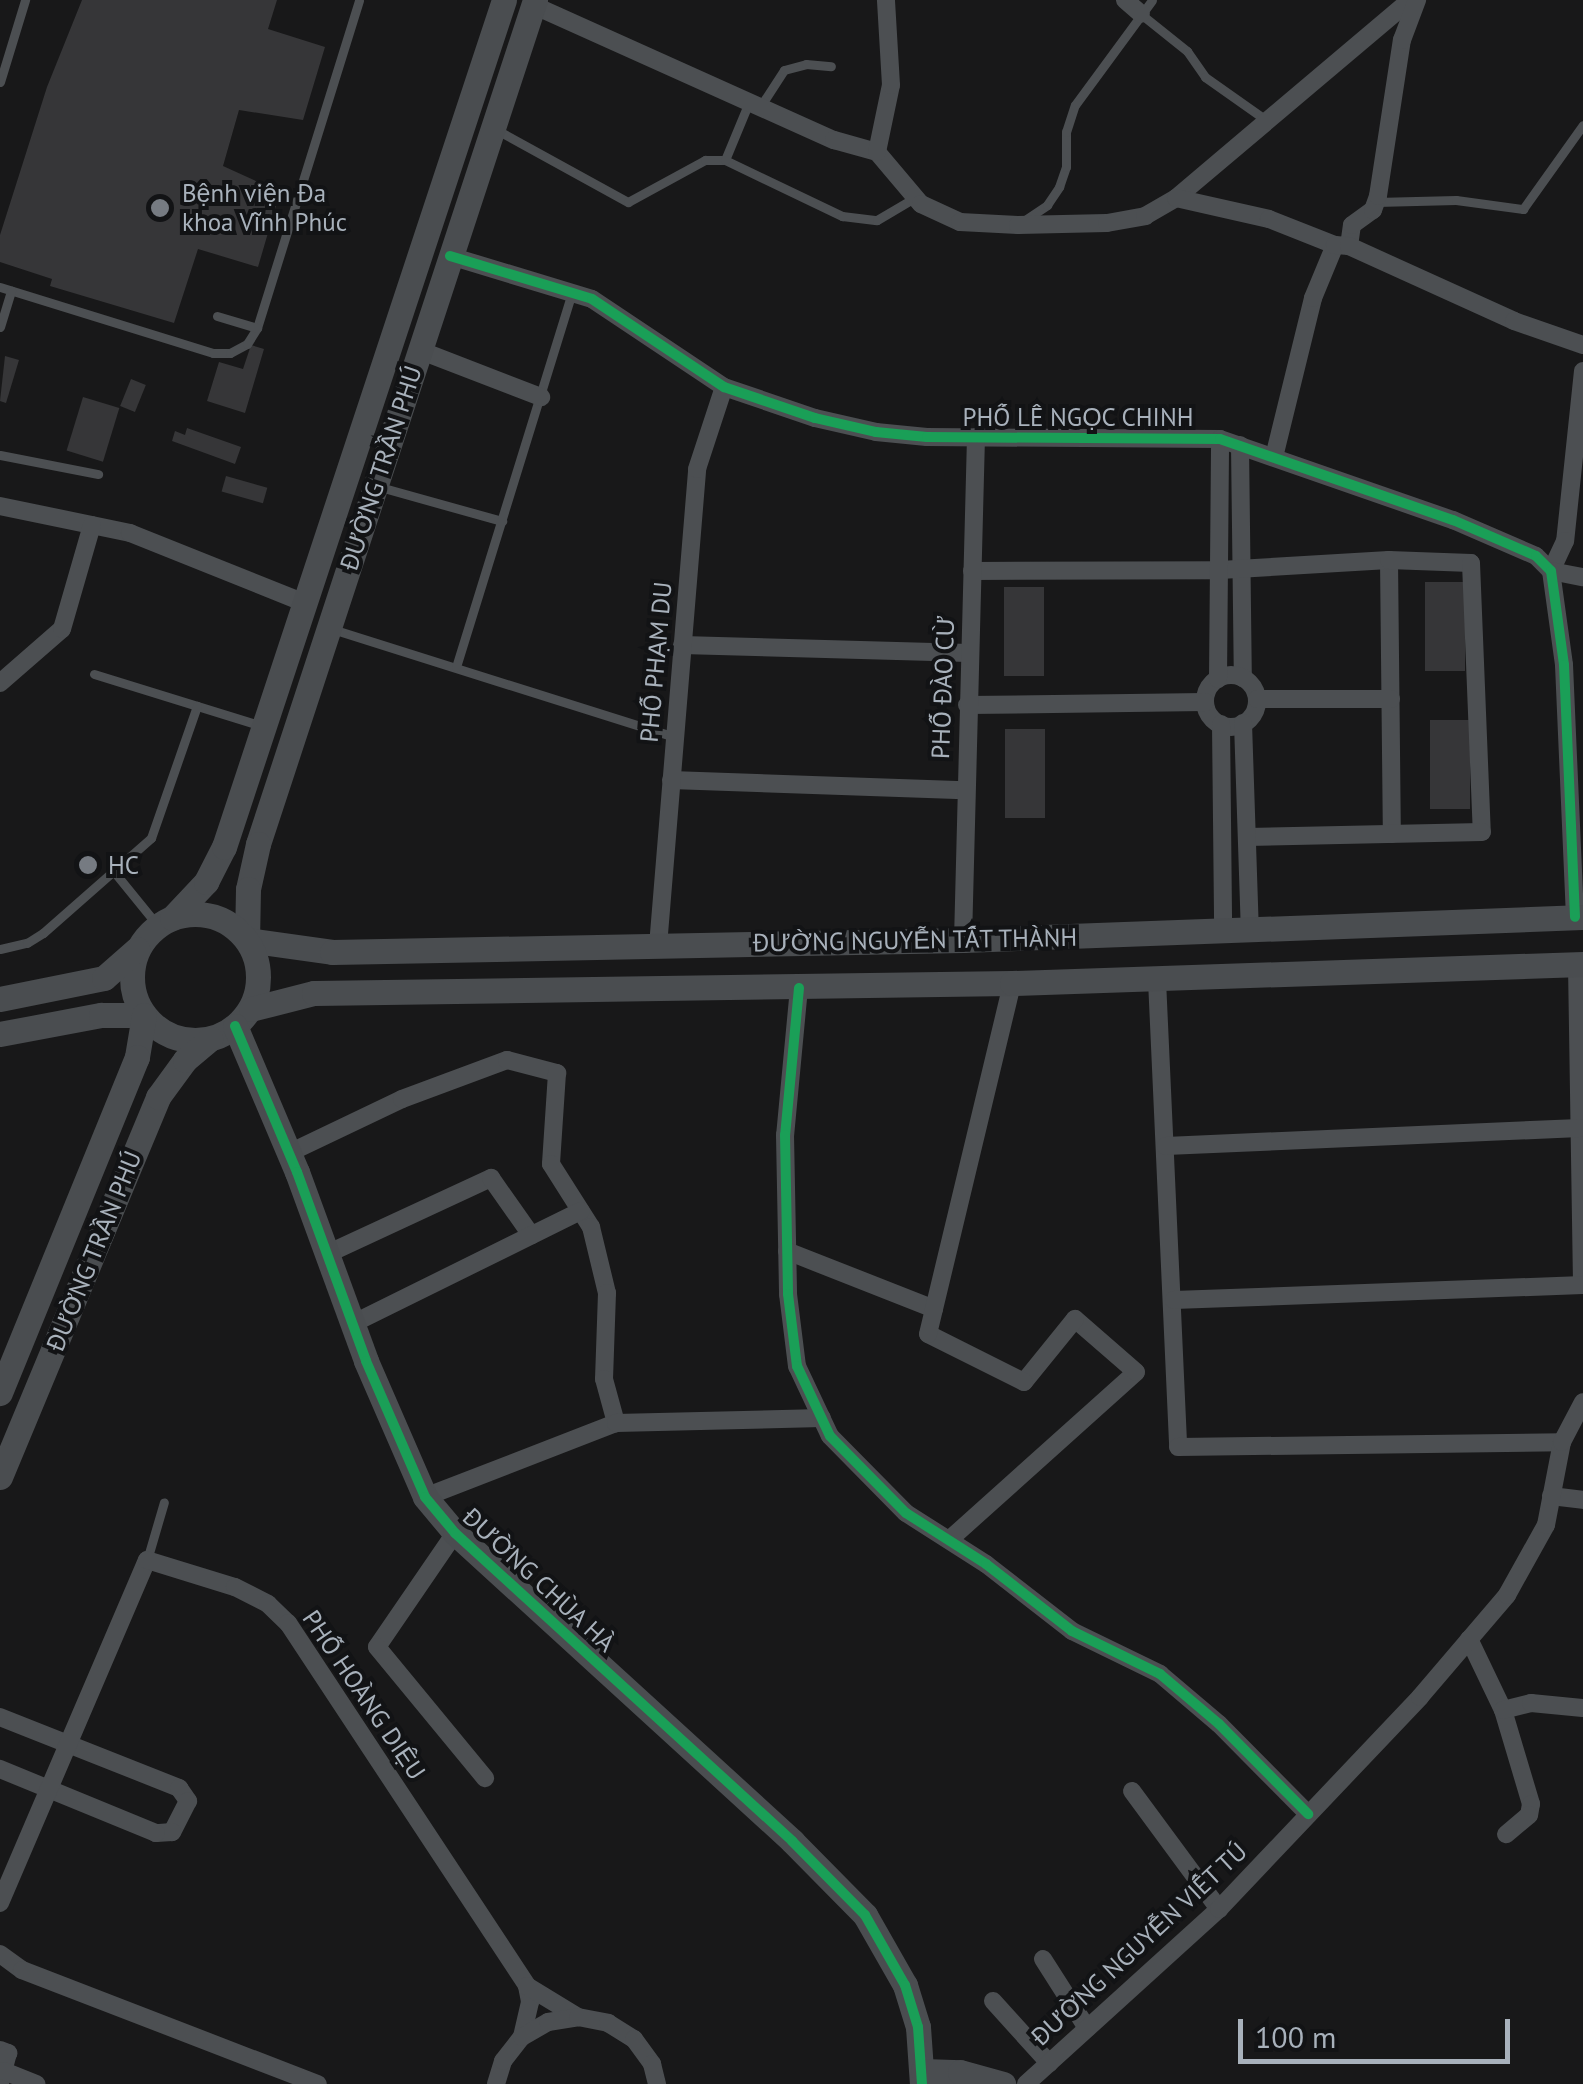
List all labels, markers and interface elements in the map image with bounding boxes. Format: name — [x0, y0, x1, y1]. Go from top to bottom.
place label: Bệnh viện Đa khoa Vĩnh Phúc — [182, 179, 348, 238]
marker: Bệnh viện Đa khoa Vĩnh Phúc — [147, 195, 173, 221]
street label: ĐƯỜNG TRẦN PHÚ — [334, 362, 428, 574]
street label: PHỐ LÊ NGỌC CHINH — [962, 402, 1194, 432]
street label: PHỐ PHẠM DU — [634, 580, 678, 744]
street label: PHỐ ĐÀO CỪ — [926, 615, 960, 759]
place label: HC — [108, 850, 139, 880]
marker: HC — [77, 854, 99, 876]
street label: ĐƯỜNG NGUYỄN TẤT THÀNH — [751, 922, 1079, 958]
street label: ĐƯỜNG TRẦN PHÚ — [40, 1146, 148, 1356]
street label: ĐƯỜNG CHÙA HÀ — [456, 1501, 622, 1659]
street label: PHỐ HOÀNG DIỆU — [296, 1605, 432, 1785]
street label: ĐƯỜNG NGUYỄN VIẾT TÚ — [1024, 1835, 1254, 2053]
scale bar — [1243, 1999, 1516, 2061]
text: 100 m — [1255, 2017, 1336, 2056]

